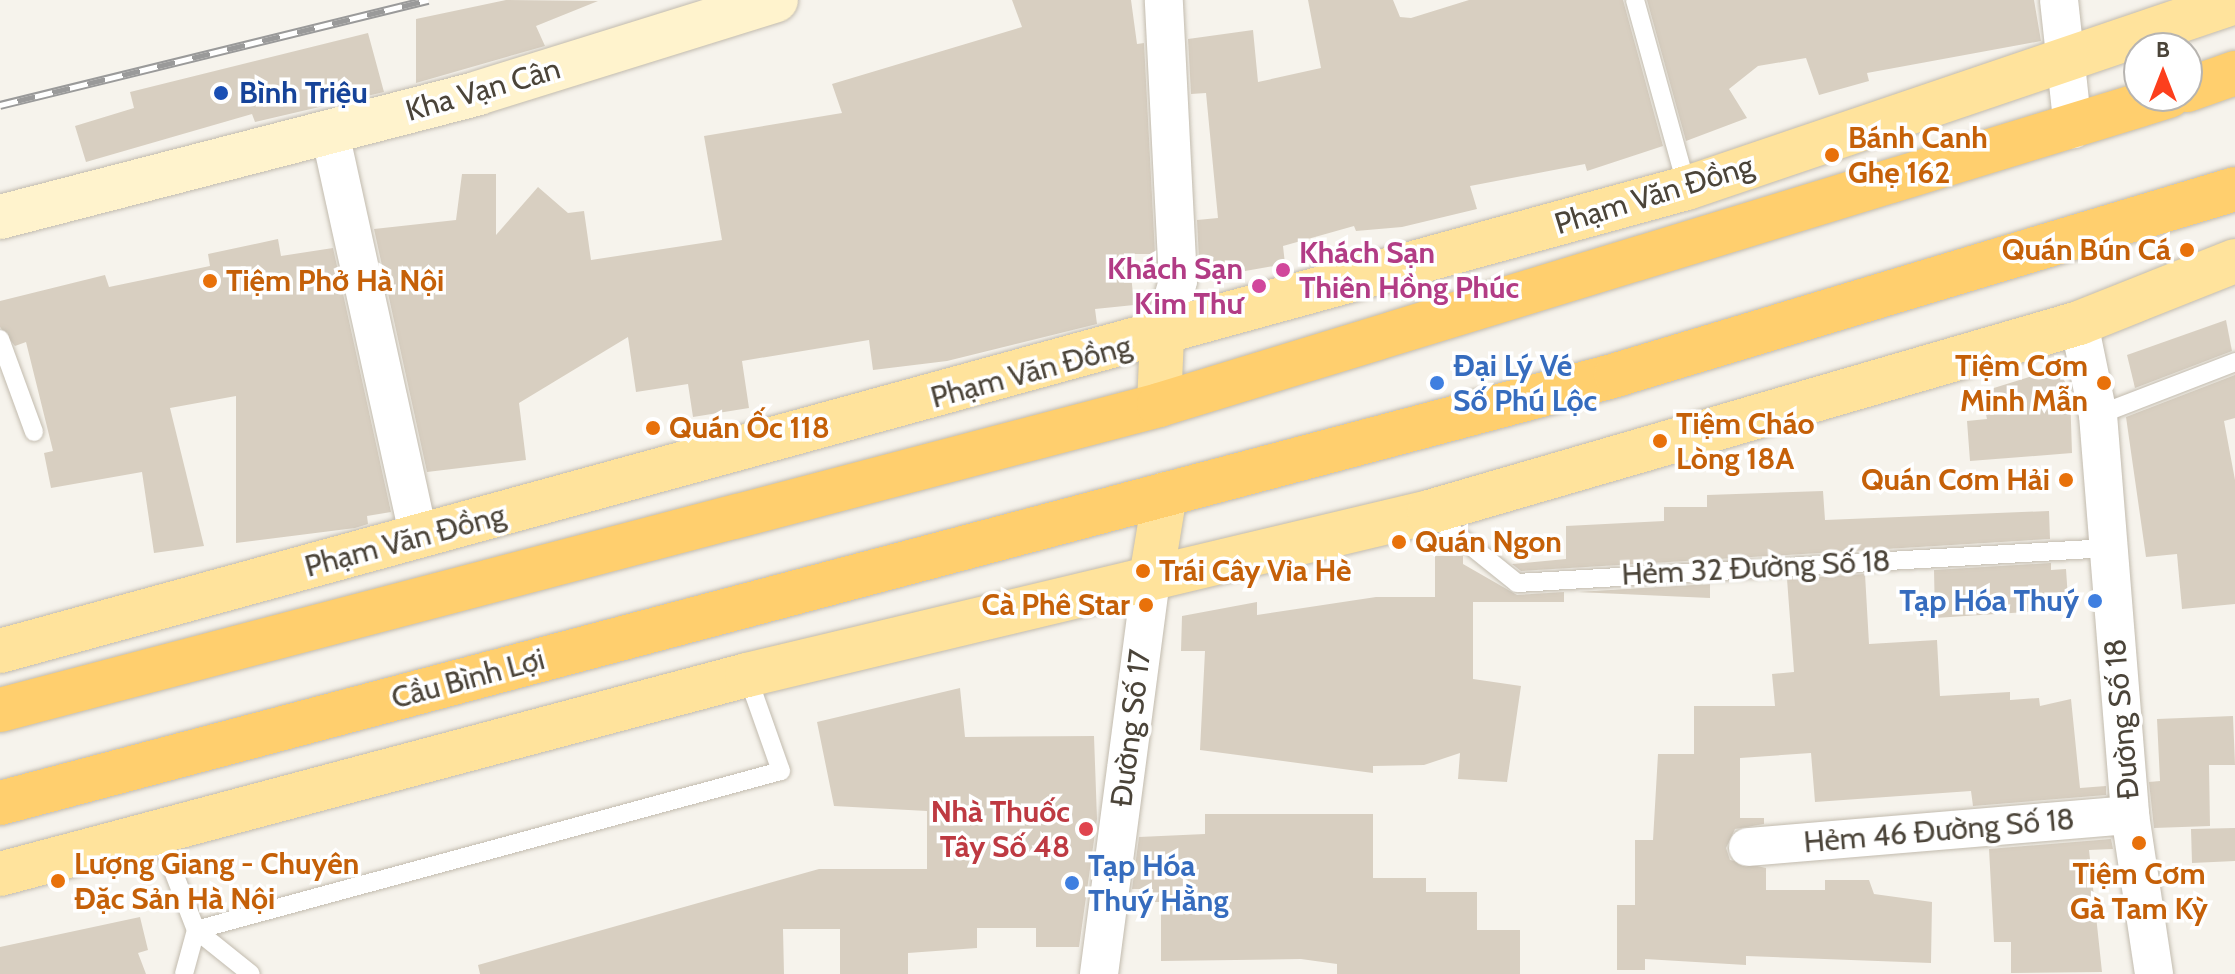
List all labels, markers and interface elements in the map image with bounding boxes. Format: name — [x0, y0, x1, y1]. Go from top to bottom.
north arrow — [2123, 32, 2203, 112]
text: B — [2156, 36, 2170, 63]
street label: Kha Vạn Cân — [402, 51, 564, 129]
place label: Bình Triệu — [239, 75, 368, 111]
marker: Bình Triệu — [210, 82, 232, 104]
place label: Bánh Canh Ghẹ 162 — [1848, 120, 1988, 190]
marker: Bánh Canh Ghẹ 162 — [1823, 146, 1841, 164]
street label: Phạm Văn Đồng — [1550, 148, 1758, 242]
place label: Quán Bún Cá — [2002, 232, 2171, 268]
place label: Khách Sạn Thiên Hồng Phúc — [1299, 235, 1519, 306]
marker: Quán Bún Cá — [2178, 241, 2196, 259]
place label: Khách Sạn Kim Thư — [1107, 251, 1243, 322]
marker: Khách Sạn Thiên Hồng Phúc — [1274, 261, 1292, 279]
place label: Tiệm Phở Hà Nội — [226, 263, 444, 299]
marker: Tiệm Phở Hà Nội — [201, 272, 219, 290]
marker: Khách Sạn Kim Thư — [1250, 277, 1268, 295]
street label: Phạm Văn Đồng — [927, 328, 1135, 416]
place label: Đại Lý Vé Số Phú Lộc — [1453, 348, 1597, 418]
place label: Tiệm Cơm Minh Mẫn — [1955, 348, 2088, 418]
marker: Đại Lý Vé Số Phú Lộc — [1428, 374, 1446, 392]
marker: Tiệm Cơm Minh Mẫn — [2095, 374, 2113, 392]
place label: Tiệm Cháo Lòng 18A — [1676, 406, 1815, 476]
place label: Quán Ốc 118 — [669, 410, 830, 446]
marker: Quán Ốc 118 — [644, 419, 662, 437]
marker: Tiệm Cháo Lòng 18A — [1651, 432, 1669, 450]
place label: Quán Cơm Hải — [1861, 462, 2050, 498]
marker: Quán Cơm Hải — [2057, 471, 2075, 489]
street label: Phạm Văn Đồng — [301, 497, 509, 585]
place label: Quán Ngon — [1415, 524, 1562, 560]
marker: Quán Ngon — [1390, 533, 1408, 551]
street label: Hẻm 32 Đường Số 18 — [1621, 543, 1891, 593]
place label: Trái Cây Vỉa Hè — [1159, 553, 1351, 589]
marker: Trái Cây Vỉa Hè — [1134, 562, 1152, 580]
place label: Tạp Hóa Thuý — [1899, 583, 2079, 619]
place label: Cà Phê Star — [981, 587, 1130, 623]
marker: Tạp Hóa Thuý — [2086, 592, 2104, 610]
marker: Cà Phê Star — [1137, 596, 1155, 614]
street label: Đường Số 18 — [2097, 637, 2147, 801]
street label: Cầu Bình Lợi — [388, 641, 548, 717]
street label: Đường Số 17 — [1103, 647, 1159, 809]
place label: Nhà Thuốc Tây Số 48 — [931, 794, 1070, 864]
street label: Hẻm 46 Đường Số 18 — [1802, 801, 2076, 861]
marker: Nhà Thuốc Tây Số 48 — [1077, 820, 1095, 838]
marker: Tiệm Cơm Gà Tam Kỳ — [2130, 834, 2148, 852]
place label: Lượng Giang - Chuyên Đặc Sản Hà Nội — [74, 846, 359, 916]
place label: Tạp Hóa Thuý Hằng — [1088, 848, 1228, 918]
place label: Tiệm Cơm Gà Tam Kỳ — [2070, 856, 2208, 926]
marker: Lượng Giang - Chuyên Đặc Sản Hà Nội — [49, 872, 67, 890]
marker: Tạp Hóa Thuý Hằng — [1063, 874, 1081, 892]

